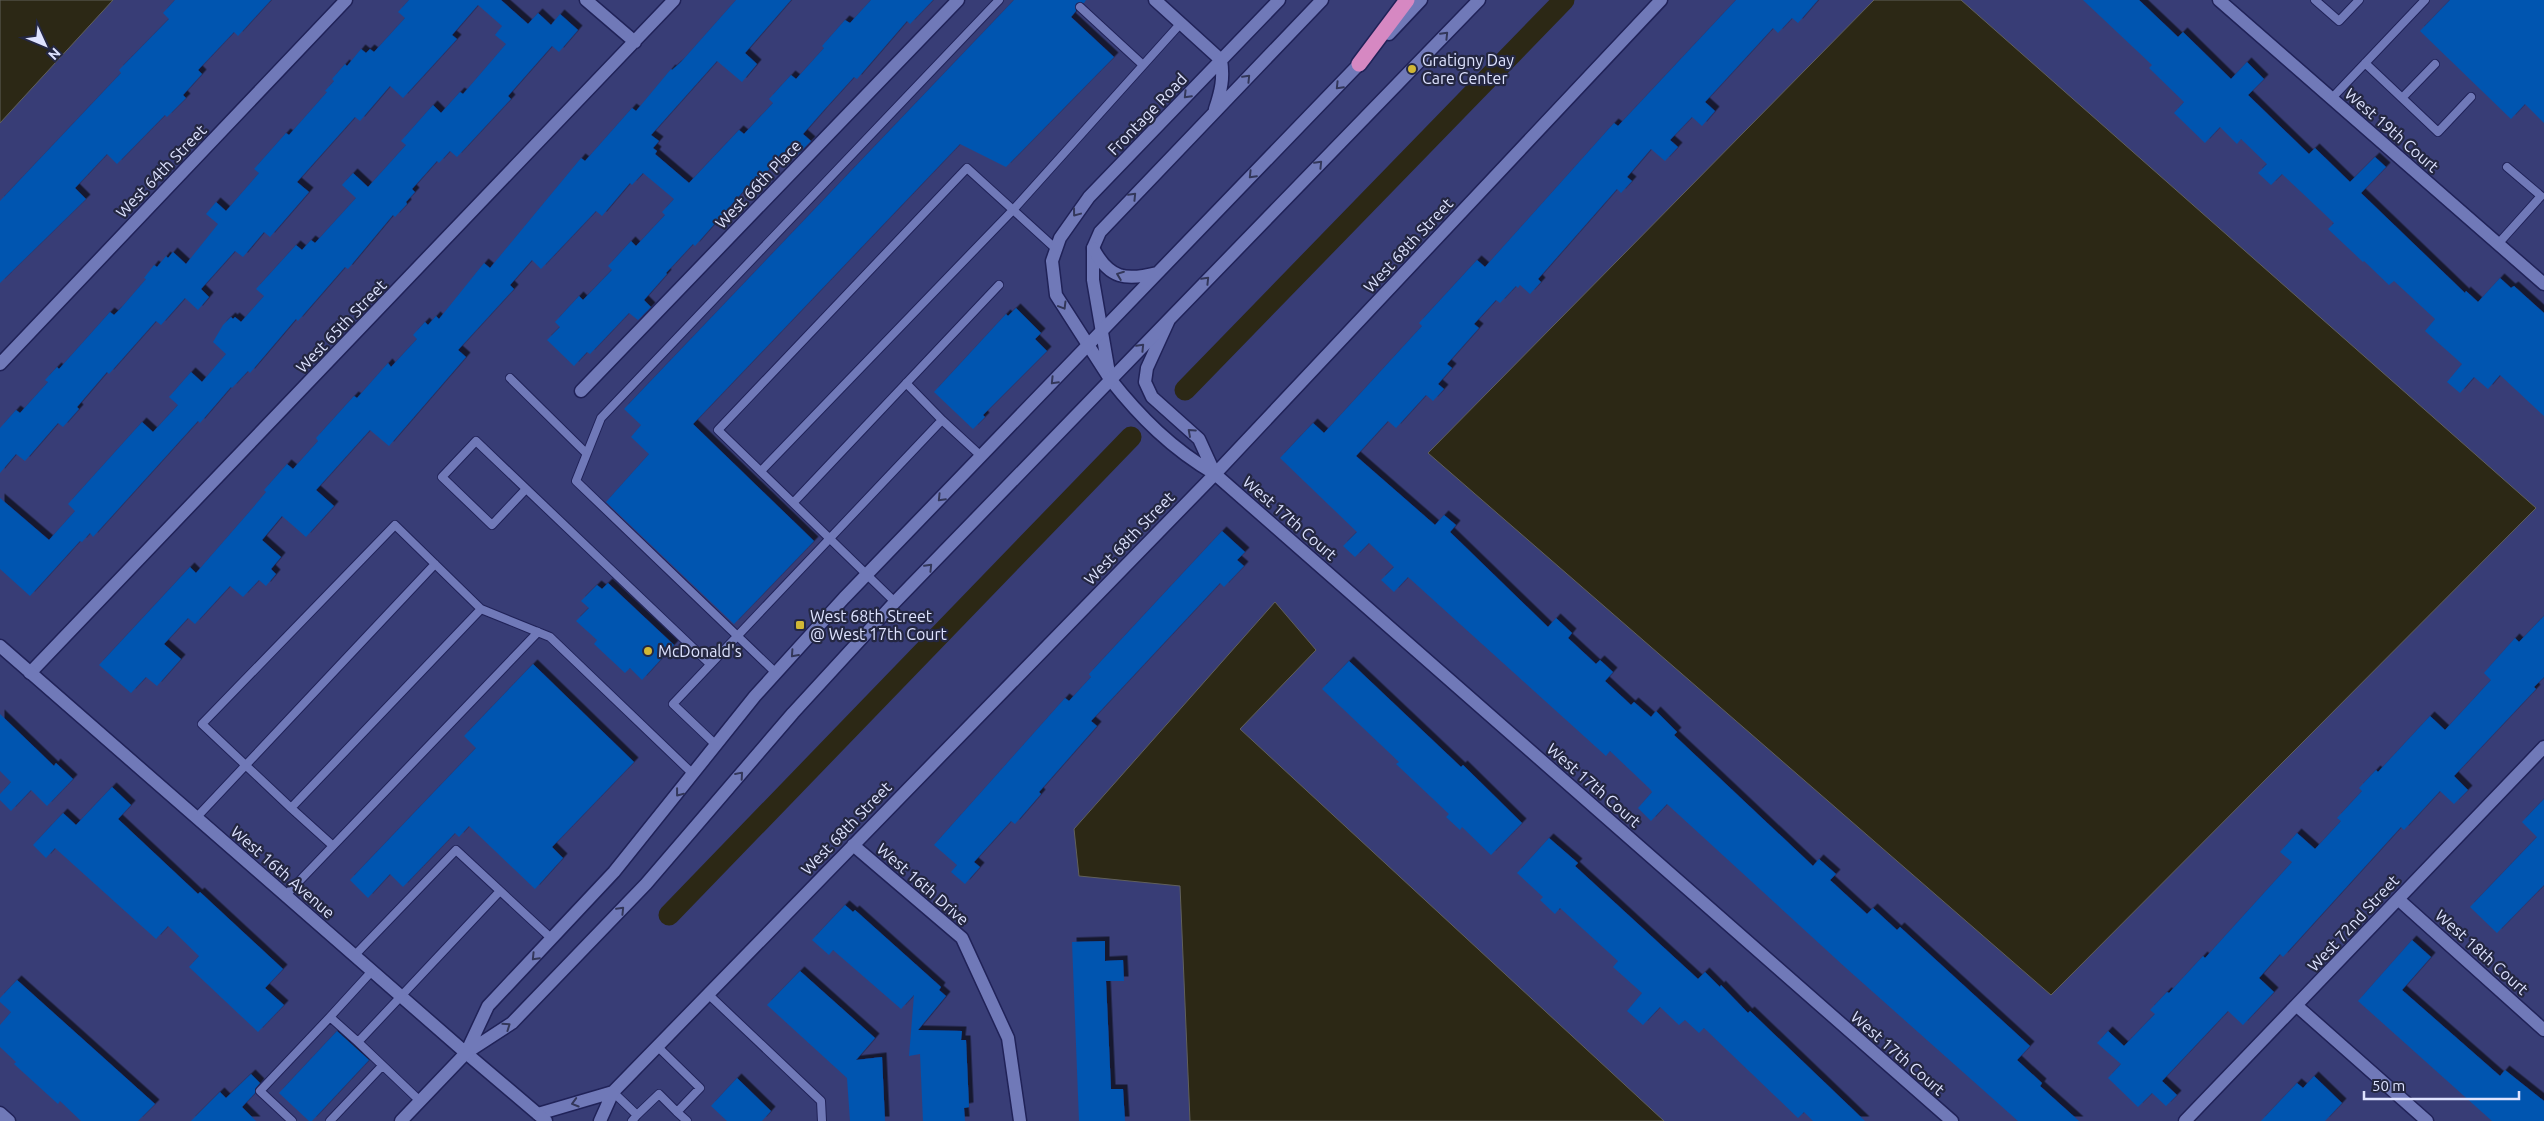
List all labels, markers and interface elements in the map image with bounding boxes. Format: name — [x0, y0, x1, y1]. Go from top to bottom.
north arrow — [20, 20, 70, 70]
one-way arrow — [1439, 32, 1448, 41]
text: N — [45, 45, 64, 63]
place label: Gratigny Day Care Center — [1422, 51, 1514, 87]
marker: Gratigny Day Care Center — [1406, 63, 1418, 75]
street label: Frontage Road — [1104, 70, 1190, 158]
one-way arrow — [1241, 74, 1250, 83]
one-way arrow — [1336, 80, 1345, 89]
street label: West 19th Court — [2342, 84, 2443, 176]
one-way arrow — [1184, 90, 1193, 99]
street label: West 64th Street — [112, 120, 210, 221]
street label: West 66th Place — [711, 136, 805, 232]
one-way arrow — [1313, 161, 1322, 170]
one-way arrow — [1249, 170, 1258, 179]
one-way arrow — [1127, 193, 1136, 202]
street label: West 68th Street — [1360, 194, 1457, 296]
one-way arrow — [1073, 208, 1082, 217]
one-way arrow — [1116, 270, 1125, 281]
street label: West 65th Street — [292, 275, 390, 376]
one-way arrow — [1200, 277, 1209, 286]
one-way arrow — [1056, 300, 1066, 309]
one-way arrow — [1135, 344, 1144, 353]
one-way arrow — [1051, 375, 1060, 384]
one-way arrow — [1188, 429, 1197, 438]
street label: West 17th Court — [1240, 472, 1341, 564]
street label: West 68th Street — [1080, 487, 1178, 588]
one-way arrow — [938, 492, 947, 501]
one-way arrow — [923, 564, 932, 573]
place label: West 68th Street @ West 17th Court — [810, 607, 948, 643]
marker: West 68th Street @ West 17th Court — [794, 619, 806, 631]
place label: McDonald's — [658, 642, 742, 660]
marker: McDonald's — [642, 645, 654, 657]
one-way arrow — [790, 649, 799, 658]
street label: West 17th Court — [1544, 739, 1645, 831]
one-way arrow — [735, 772, 744, 781]
street label: West 68th Street — [797, 777, 895, 878]
one-way arrow — [676, 787, 684, 796]
street label: West 16th Avenue — [228, 822, 338, 922]
street label: West 16th Drive — [874, 839, 972, 929]
street label: West 72nd Street — [2304, 871, 2403, 975]
street label: West 18th Court — [2432, 906, 2532, 999]
one-way arrow — [615, 907, 624, 916]
one-way arrow — [532, 951, 541, 960]
street label: West 17th Court — [1848, 1007, 1949, 1099]
one-way arrow — [501, 1023, 511, 1032]
scale bar — [2364, 1068, 2519, 1100]
text: 50 m — [2372, 1077, 2405, 1094]
one-way arrow — [571, 1097, 580, 1107]

